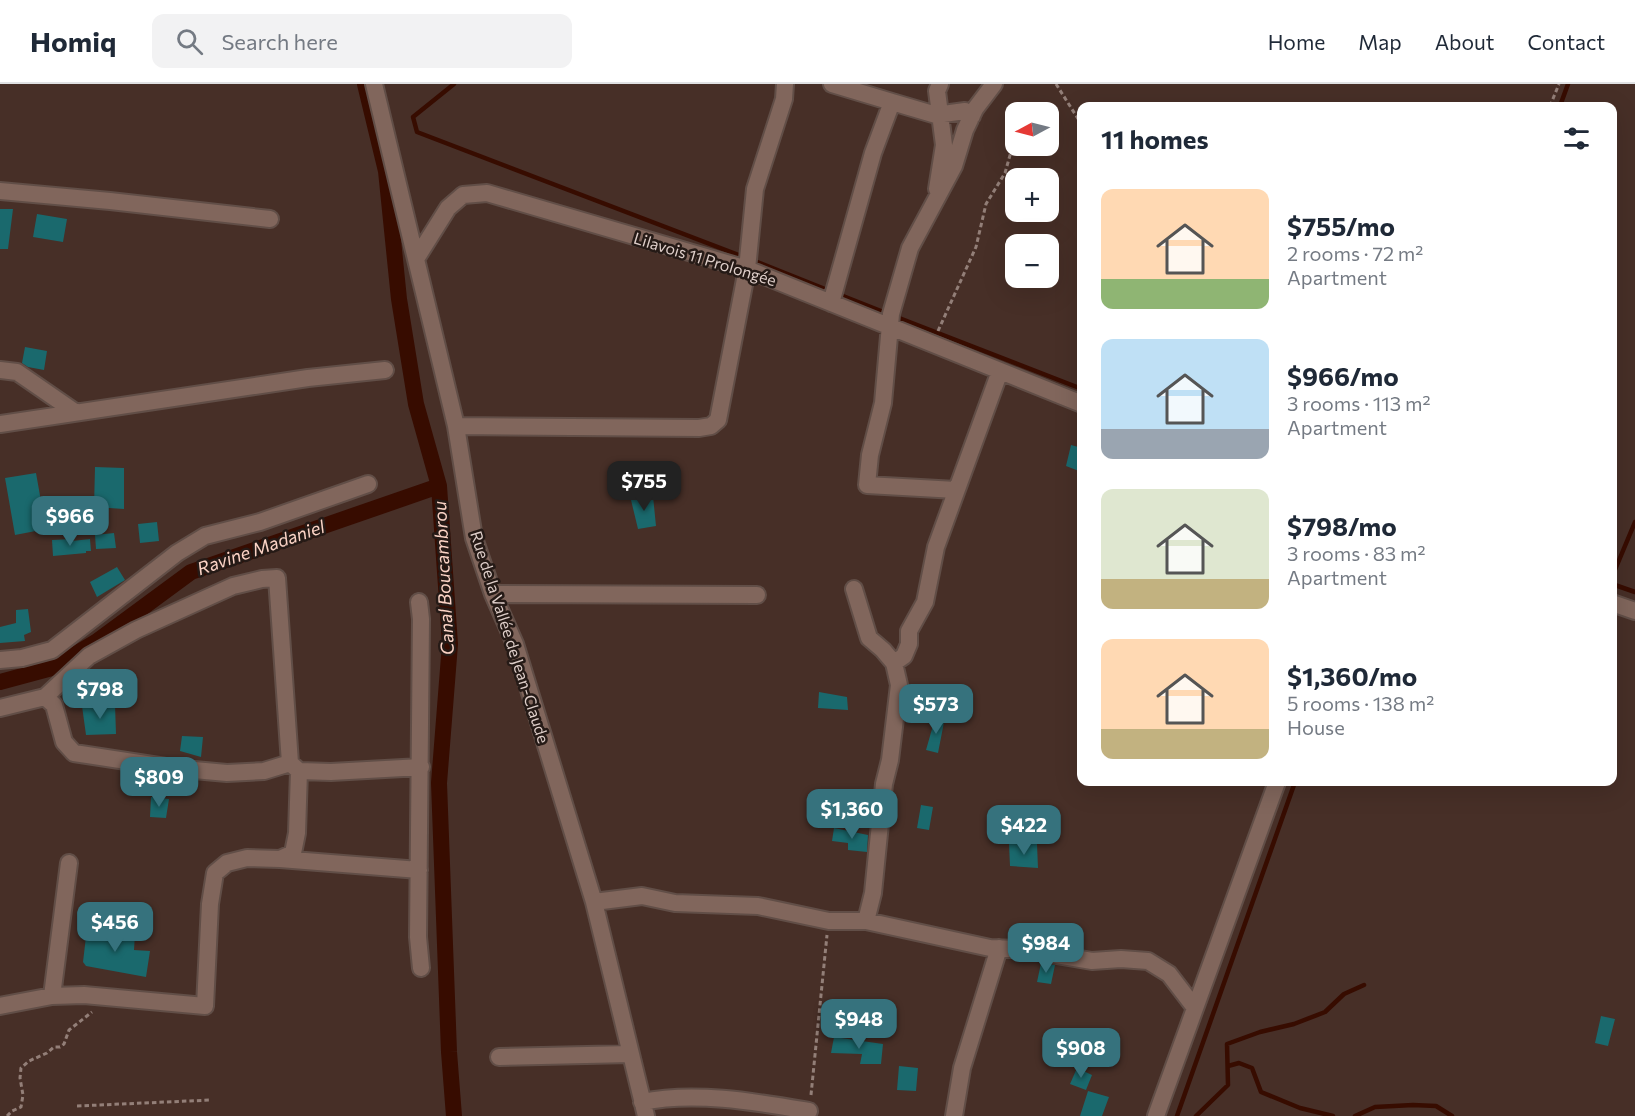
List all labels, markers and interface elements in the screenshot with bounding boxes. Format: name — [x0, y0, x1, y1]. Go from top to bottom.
search box — [152, 14, 572, 68]
text: Homiq — [30, 24, 116, 58]
icon: search — [173, 25, 206, 58]
text: Search here — [221, 28, 338, 55]
text: Home — [1268, 29, 1325, 54]
text: Map — [1358, 29, 1402, 54]
text: About — [1435, 29, 1494, 54]
text: Contact — [1527, 29, 1605, 54]
north arrow — [1005, 102, 1059, 156]
map controls — [1005, 102, 1059, 288]
icon: filters — [1560, 122, 1593, 155]
text: 11 homes — [1101, 123, 1209, 154]
button: + — [1005, 168, 1059, 222]
text: $755/mo — [1287, 210, 1395, 241]
icon: home — [1149, 213, 1221, 285]
street label: Lilavois 11 Prolongée — [632, 228, 779, 289]
button: − — [1005, 234, 1059, 288]
text: 2 rooms · 72 m² — [1287, 241, 1423, 265]
text: Apartment — [1287, 265, 1387, 289]
text: $966/mo — [1287, 360, 1399, 391]
icon: home — [1149, 363, 1221, 435]
text: 3 rooms · 113 m² — [1287, 391, 1431, 415]
text: Apartment — [1287, 415, 1387, 439]
pin: $755 — [608, 461, 680, 512]
text: $755 — [621, 468, 667, 492]
pin: $966 — [34, 496, 106, 547]
water label: Canal Boucambrou — [428, 500, 458, 656]
text: $966 — [46, 503, 94, 527]
text: $798/mo — [1287, 510, 1397, 541]
icon: home — [1149, 513, 1221, 585]
water label: Ravine Madaniel — [194, 515, 328, 579]
street label: Rue de la Vallée de Jean-Claude — [467, 528, 554, 745]
text: 3 rooms · 83 m² — [1287, 541, 1426, 565]
text: Apartment — [1287, 565, 1387, 589]
text: $1,360/mo — [1287, 660, 1417, 691]
icon: home — [1149, 663, 1221, 735]
pin: $798 — [64, 669, 136, 720]
text: $798 — [76, 676, 124, 700]
pin: $573 — [900, 684, 972, 735]
text: $573 — [913, 691, 959, 715]
text: 5 rooms · 138 m² — [1287, 691, 1434, 715]
text: House — [1287, 715, 1345, 739]
pin: $809 — [123, 757, 195, 808]
text: $809 — [134, 764, 184, 788]
pin: $1,360 — [803, 789, 901, 840]
text: $1,360 — [821, 796, 883, 820]
pin: $422 — [988, 805, 1060, 856]
text: $422 — [1001, 812, 1047, 836]
pin: $456 — [79, 902, 151, 953]
text: $456 — [91, 909, 139, 933]
pin: $984 — [1010, 923, 1082, 974]
text: $984 — [1022, 930, 1070, 954]
pin: $948 — [823, 999, 895, 1050]
text: $948 — [835, 1006, 883, 1030]
pin: $908 — [1045, 1028, 1117, 1079]
text: $908 — [1056, 1035, 1106, 1059]

